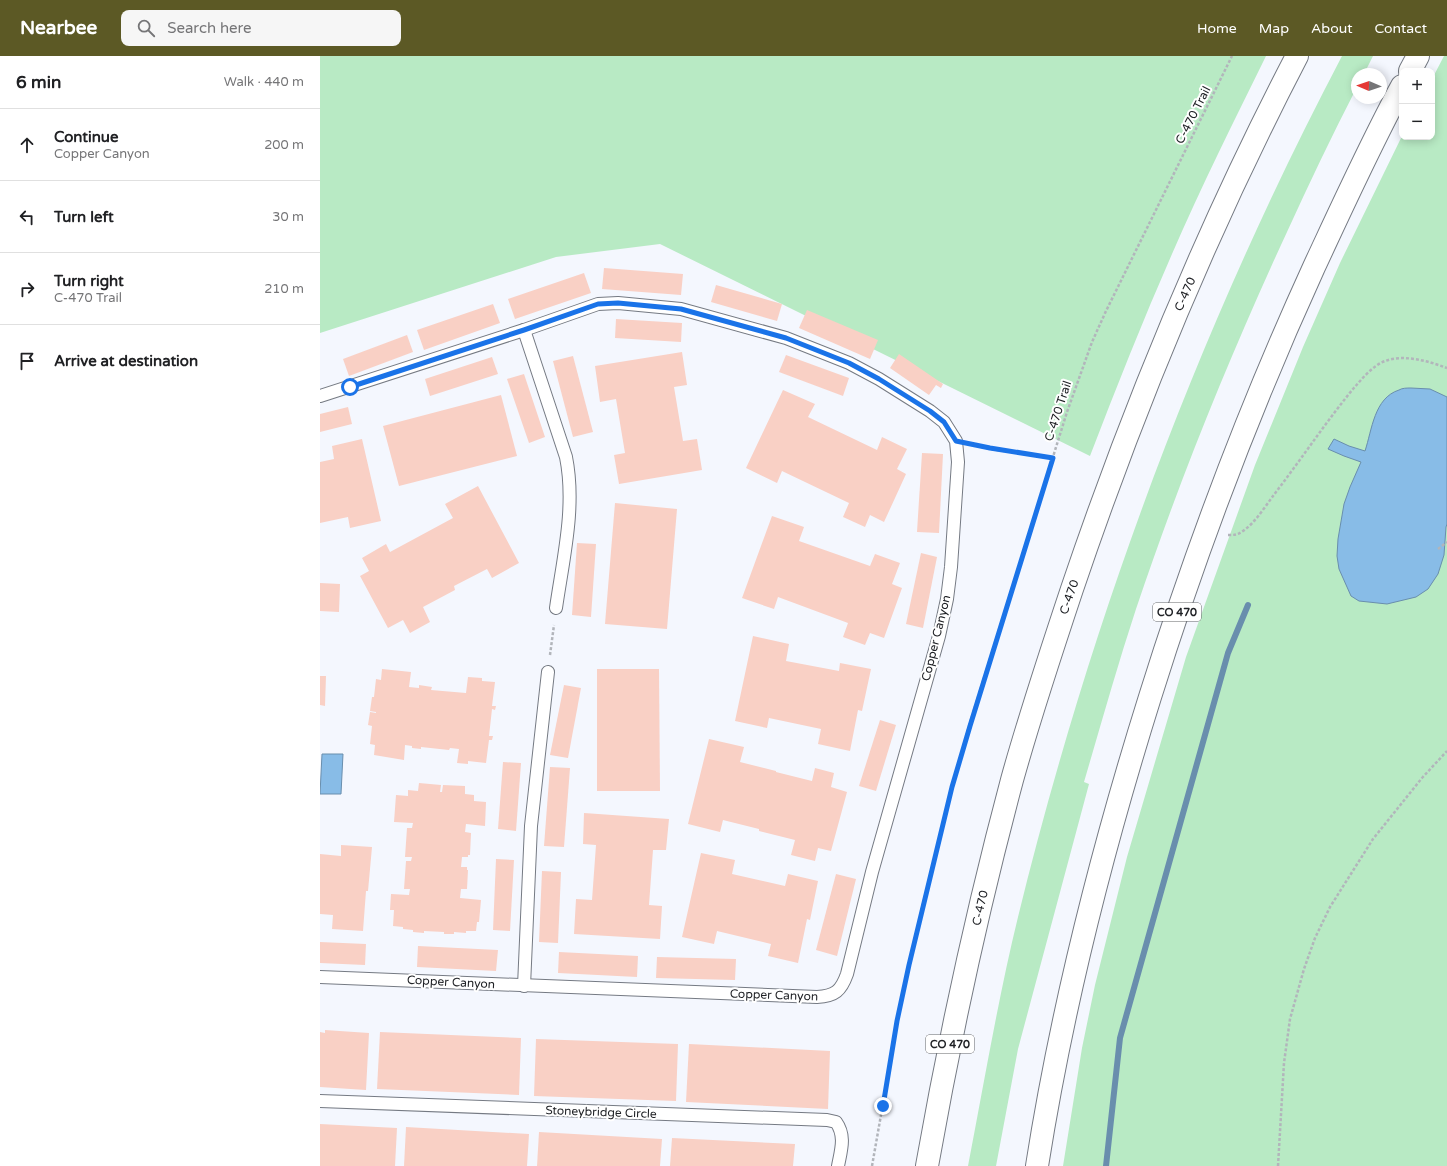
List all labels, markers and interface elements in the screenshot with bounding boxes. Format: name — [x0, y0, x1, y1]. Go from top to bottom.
search box — [121, 10, 401, 46]
text: Nearbee — [20, 17, 97, 39]
icon: search — [135, 17, 157, 39]
text: Search here — [167, 19, 252, 37]
text: Home — [1197, 20, 1237, 37]
text: Map — [1259, 20, 1289, 37]
text: About — [1311, 20, 1353, 37]
text: Contact — [1375, 20, 1427, 37]
north arrow — [1351, 68, 1387, 104]
map controls — [1399, 68, 1435, 140]
button: + — [1399, 68, 1435, 104]
text: 6 min — [16, 72, 61, 93]
text: Walk · 440 m — [224, 74, 304, 90]
street label: C-470 Trail — [1173, 84, 1213, 146]
button: − — [1399, 104, 1435, 140]
text: Continue — [54, 128, 118, 146]
icon: ahead — [16, 134, 38, 156]
text: 200 m — [264, 137, 304, 153]
text: Copper Canyon — [54, 146, 150, 162]
icon: left — [16, 206, 38, 228]
text: Turn left — [54, 208, 114, 226]
text: 30 m — [272, 209, 304, 225]
text: Turn right — [54, 272, 124, 290]
street label: C-470 — [1171, 274, 1199, 313]
icon: right — [16, 278, 38, 300]
text: 210 m — [264, 281, 304, 297]
text: C-470 Trail — [54, 290, 122, 306]
icon: arrive — [16, 350, 38, 372]
text: Arrive at destination — [54, 352, 198, 370]
route start — [341, 378, 359, 396]
street label: C-470 Trail — [1042, 379, 1074, 443]
street label: C-470 — [1057, 577, 1082, 616]
street label: Copper Canyon — [919, 593, 953, 683]
road number: CO 470 — [1153, 603, 1201, 621]
street label: C-470 — [969, 889, 991, 927]
street label: Copper Canyon — [407, 973, 495, 991]
street label: Copper Canyon — [730, 986, 818, 1004]
road number: CO 470 — [926, 1035, 974, 1053]
route end — [874, 1097, 892, 1115]
street label: Stoneybridge Circle — [545, 1103, 657, 1121]

